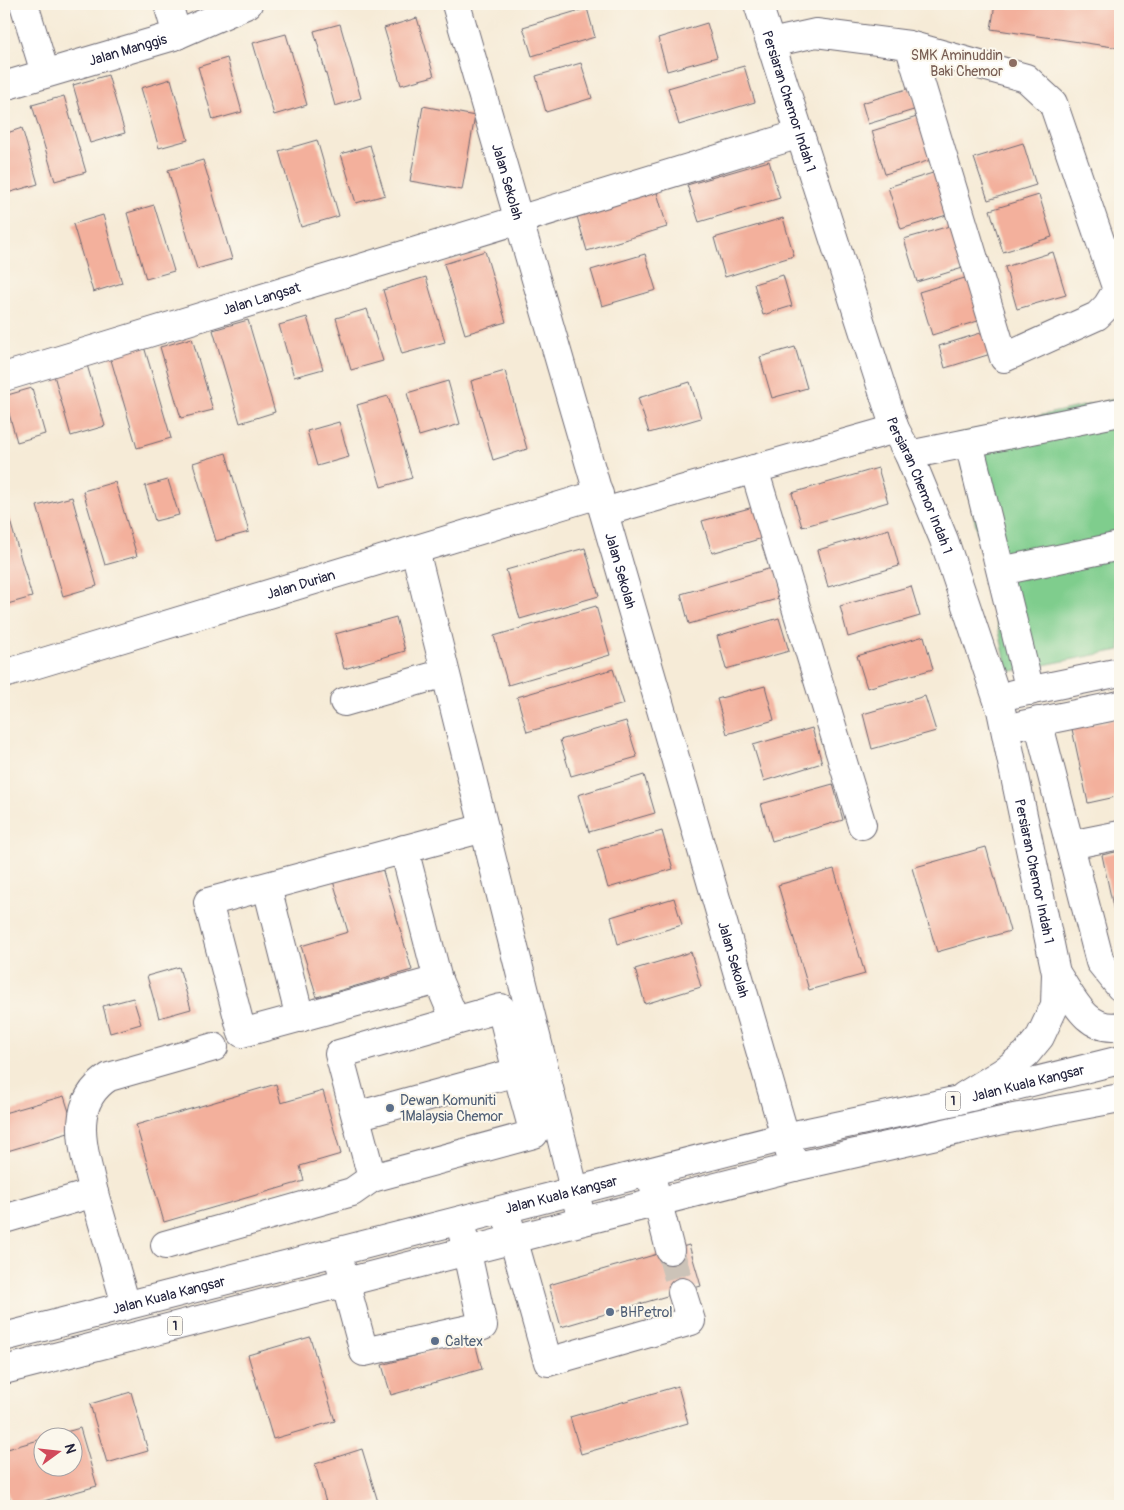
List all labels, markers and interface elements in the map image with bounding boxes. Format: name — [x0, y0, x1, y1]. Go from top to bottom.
street label: Persiaran Chemor Indah 1 — [759, 28, 820, 174]
street label: Jalan Manggis — [87, 30, 170, 69]
place label: SMK Aminuddin Baki Chemor — [911, 47, 1003, 80]
marker: SMK Aminuddin Baki Chemor — [1007, 57, 1019, 69]
street label: Jalan Sekolah — [489, 142, 527, 222]
street label: Jalan Langsat — [220, 278, 303, 318]
street label: Persiaran Chemor Indah 1 — [883, 415, 956, 556]
street label: Jalan Sekolah — [602, 530, 640, 611]
street label: Jalan Durian — [264, 566, 337, 603]
street label: Persiaran Chemor Indah 1 — [1011, 797, 1058, 945]
street label: Jalan Sekolah — [715, 919, 753, 1000]
street label: Jalan Kuala Kangsar — [970, 1061, 1086, 1105]
place label: Dewan Komuniti 1Malaysia Chemor — [400, 1092, 503, 1125]
road number: 1 — [946, 1092, 960, 1110]
marker: Dewan Komuniti 1Malaysia Chemor — [384, 1102, 396, 1114]
street label: Jalan Kuala Kangsar — [503, 1172, 619, 1217]
street label: Jalan Kuala Kangsar — [110, 1272, 227, 1317]
place label: BHPetrol — [620, 1304, 673, 1321]
marker: BHPetrol — [604, 1306, 616, 1318]
road number: 1 — [168, 1316, 182, 1335]
place label: Caltex — [445, 1333, 483, 1350]
marker: Caltex — [429, 1335, 441, 1347]
north arrow — [32, 1428, 82, 1478]
text: N — [61, 1442, 80, 1456]

